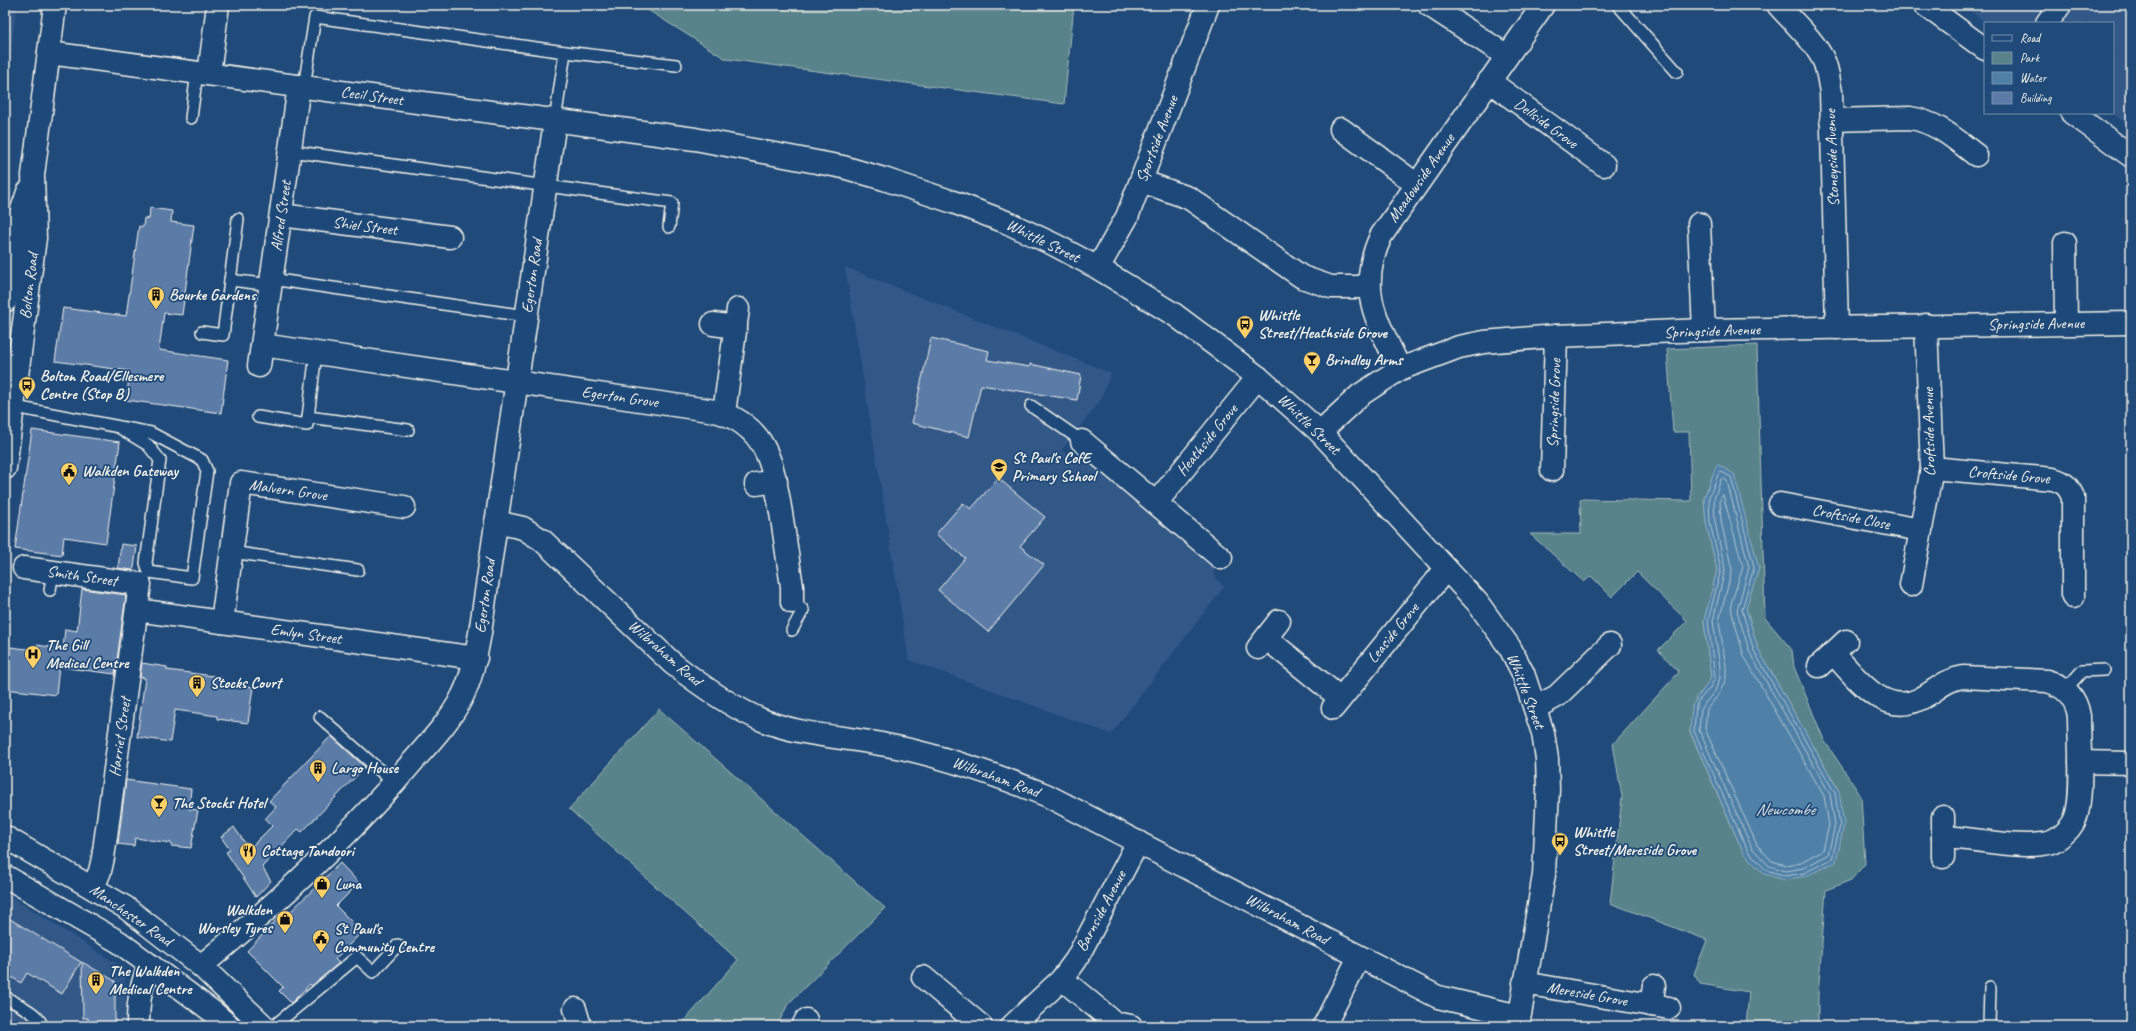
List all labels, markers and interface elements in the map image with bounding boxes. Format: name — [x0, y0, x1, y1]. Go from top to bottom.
legend — [1984, 22, 2114, 114]
text: Road — [2020, 30, 2042, 46]
text: Park — [2020, 50, 2041, 66]
text: Water — [2020, 70, 2048, 86]
street label: Cecil Street — [340, 82, 406, 110]
text: Building — [2020, 90, 2052, 106]
street label: Sportside Avenue — [1131, 91, 1183, 185]
street label: Dellside Grove — [1510, 93, 1583, 154]
street label: Stoneyside Avenue — [1820, 107, 1844, 207]
street label: Meadowside Avenue — [1383, 128, 1460, 226]
street label: Alfred Street — [266, 178, 296, 253]
street label: Shiel Street — [332, 212, 400, 240]
street label: Whittle Street — [1003, 215, 1085, 268]
street label: Egerton Road — [517, 235, 547, 314]
street label: Bolton Road — [15, 249, 43, 320]
building icon: Bourke Gardens — [146, 285, 166, 310]
place label: Bourke Gardens — [169, 285, 257, 305]
place label: Whittle Street/Heathside Grove — [1258, 305, 1388, 343]
street label: Springside Avenue — [1988, 313, 2086, 335]
bus stop icon: Whittle Street/Heathside Grove — [1235, 314, 1255, 339]
street label: Springside Avenue — [1664, 319, 1762, 343]
bar icon: Brindley Arms — [1302, 350, 1322, 375]
place label: Brindley Arms — [1325, 350, 1405, 370]
street label: Springside Grove — [1542, 356, 1566, 448]
place label: Bolton Road/Ellesmere Centre (Stop B) — [40, 366, 165, 404]
bus stop icon: Bolton Road/Ellesmere Centre (Stop B) — [17, 375, 37, 400]
street label: Egerton Grove — [581, 382, 661, 412]
street label: Croftside Avenue — [1918, 386, 1940, 477]
street label: Whittle Street — [1274, 389, 1346, 460]
street label: Heathside Grove — [1172, 399, 1243, 480]
place label: St Paul's CofE Primary School — [1012, 448, 1099, 486]
school or university icon: St Paul's CofE Primary School — [989, 457, 1009, 482]
public building icon: Walkden Gateway — [59, 461, 79, 486]
place label: Walkden Gateway — [82, 461, 180, 481]
street label: Croftside Grove — [1967, 461, 2052, 489]
street label: Malvern Grove — [248, 475, 330, 506]
street label: Croftside Close — [1810, 500, 1893, 535]
street label: Egerton Road — [470, 555, 500, 634]
street label: Smith Street — [46, 561, 121, 591]
street label: Leaside Grove — [1363, 597, 1425, 667]
street label: Wilbraham Road — [624, 616, 708, 692]
street label: Emlyn Street — [269, 619, 344, 649]
place label: The Gill Medical Centre — [46, 635, 130, 673]
hospital icon: The Gill Medical Centre — [23, 644, 43, 669]
street label: Whittle Street — [1502, 650, 1550, 733]
building icon: Stocks Court — [187, 673, 207, 698]
place label: Stocks Court — [210, 673, 284, 693]
street label: Harriet Street — [105, 693, 136, 778]
street label: Wilbraham Road — [950, 752, 1045, 803]
building icon: Largo House — [308, 758, 328, 783]
place label: Largo House — [331, 758, 400, 778]
bar icon: The Stocks Hotel — [149, 793, 169, 818]
place label: The Stocks Hotel — [172, 793, 269, 813]
water label: Newcombe — [1755, 799, 1817, 820]
place label: Whittle Street/Mereside Grove — [1573, 822, 1698, 860]
bus stop icon: Whittle Street/Mereside Grove — [1550, 831, 1570, 856]
restaurant icon: Cottage Tandoori — [238, 841, 258, 866]
place label: Cottage Tandoori — [261, 841, 356, 861]
street label: Barnside Avenue — [1071, 865, 1132, 955]
shop icon: Luna — [312, 874, 332, 899]
place label: Luna — [335, 874, 362, 894]
street label: Manchester Road — [86, 879, 178, 952]
street label: Wilbraham Road — [1242, 889, 1334, 951]
place label: Walkden Worsley Tyres — [197, 900, 273, 938]
shop icon: Walkden Worsley Tyres — [275, 909, 295, 934]
place label: St Paul's Community Centre — [334, 919, 436, 957]
public building icon: St Paul's Community Centre — [311, 928, 331, 953]
place label: The Walkden Medical Centre — [109, 961, 193, 999]
building icon: The Walkden Medical Centre — [86, 970, 106, 995]
street label: Mereside Grove — [1545, 977, 1630, 1011]

